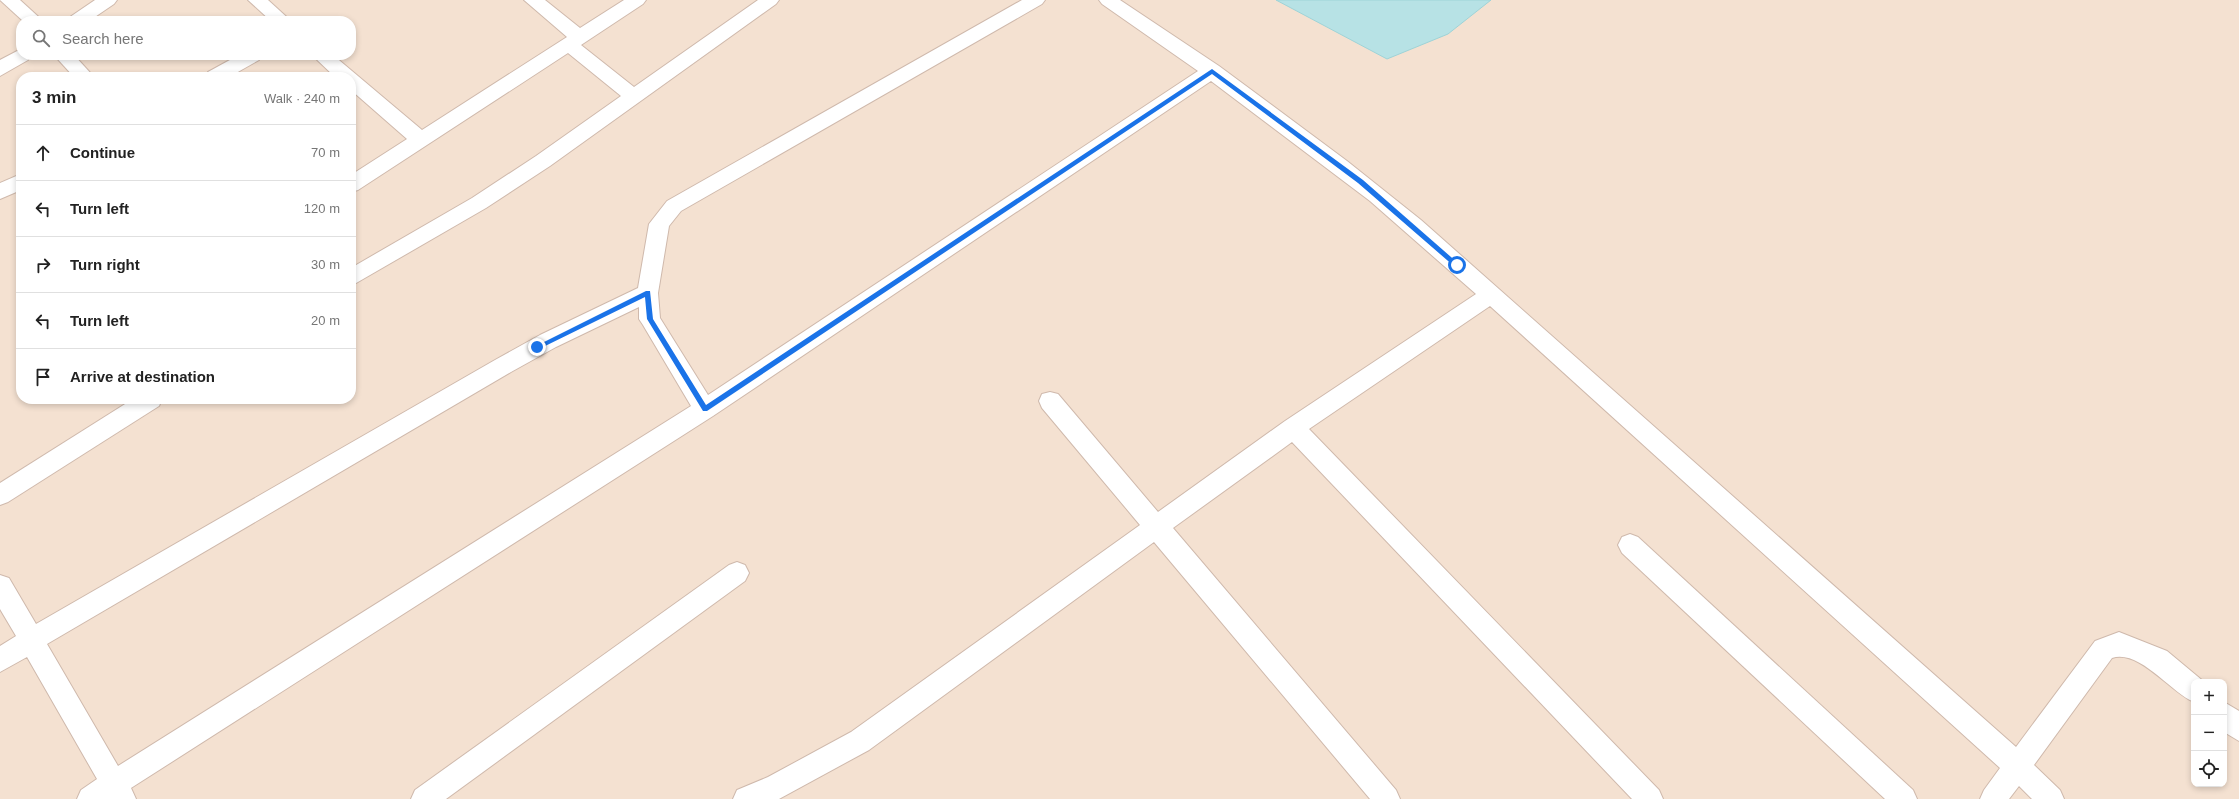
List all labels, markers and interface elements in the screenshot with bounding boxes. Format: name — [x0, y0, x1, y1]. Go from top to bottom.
search box — [16, 16, 356, 60]
icon: search — [30, 27, 52, 49]
text: Search here — [62, 30, 144, 47]
text: 3 min — [32, 88, 76, 107]
text: Walk · 240 m — [264, 91, 340, 106]
icon: ahead — [32, 142, 54, 164]
text: Continue — [70, 144, 135, 161]
text: 70 m — [311, 145, 340, 160]
icon: left — [32, 198, 54, 220]
text: Turn left — [70, 200, 129, 217]
text: 120 m — [304, 201, 340, 216]
icon: right — [32, 254, 54, 276]
text: Turn right — [70, 256, 140, 273]
route start — [1448, 256, 1466, 274]
text: 30 m — [311, 257, 340, 272]
icon: left — [32, 310, 54, 332]
text: Turn left — [70, 312, 129, 329]
text: 20 m — [311, 313, 340, 328]
route end — [528, 338, 546, 356]
icon: arrive — [32, 366, 54, 388]
text: Arrive at destination — [70, 368, 215, 385]
map controls — [2191, 679, 2227, 787]
button: + — [2191, 679, 2227, 715]
button: − — [2191, 715, 2227, 751]
button: locate — [2191, 751, 2227, 787]

